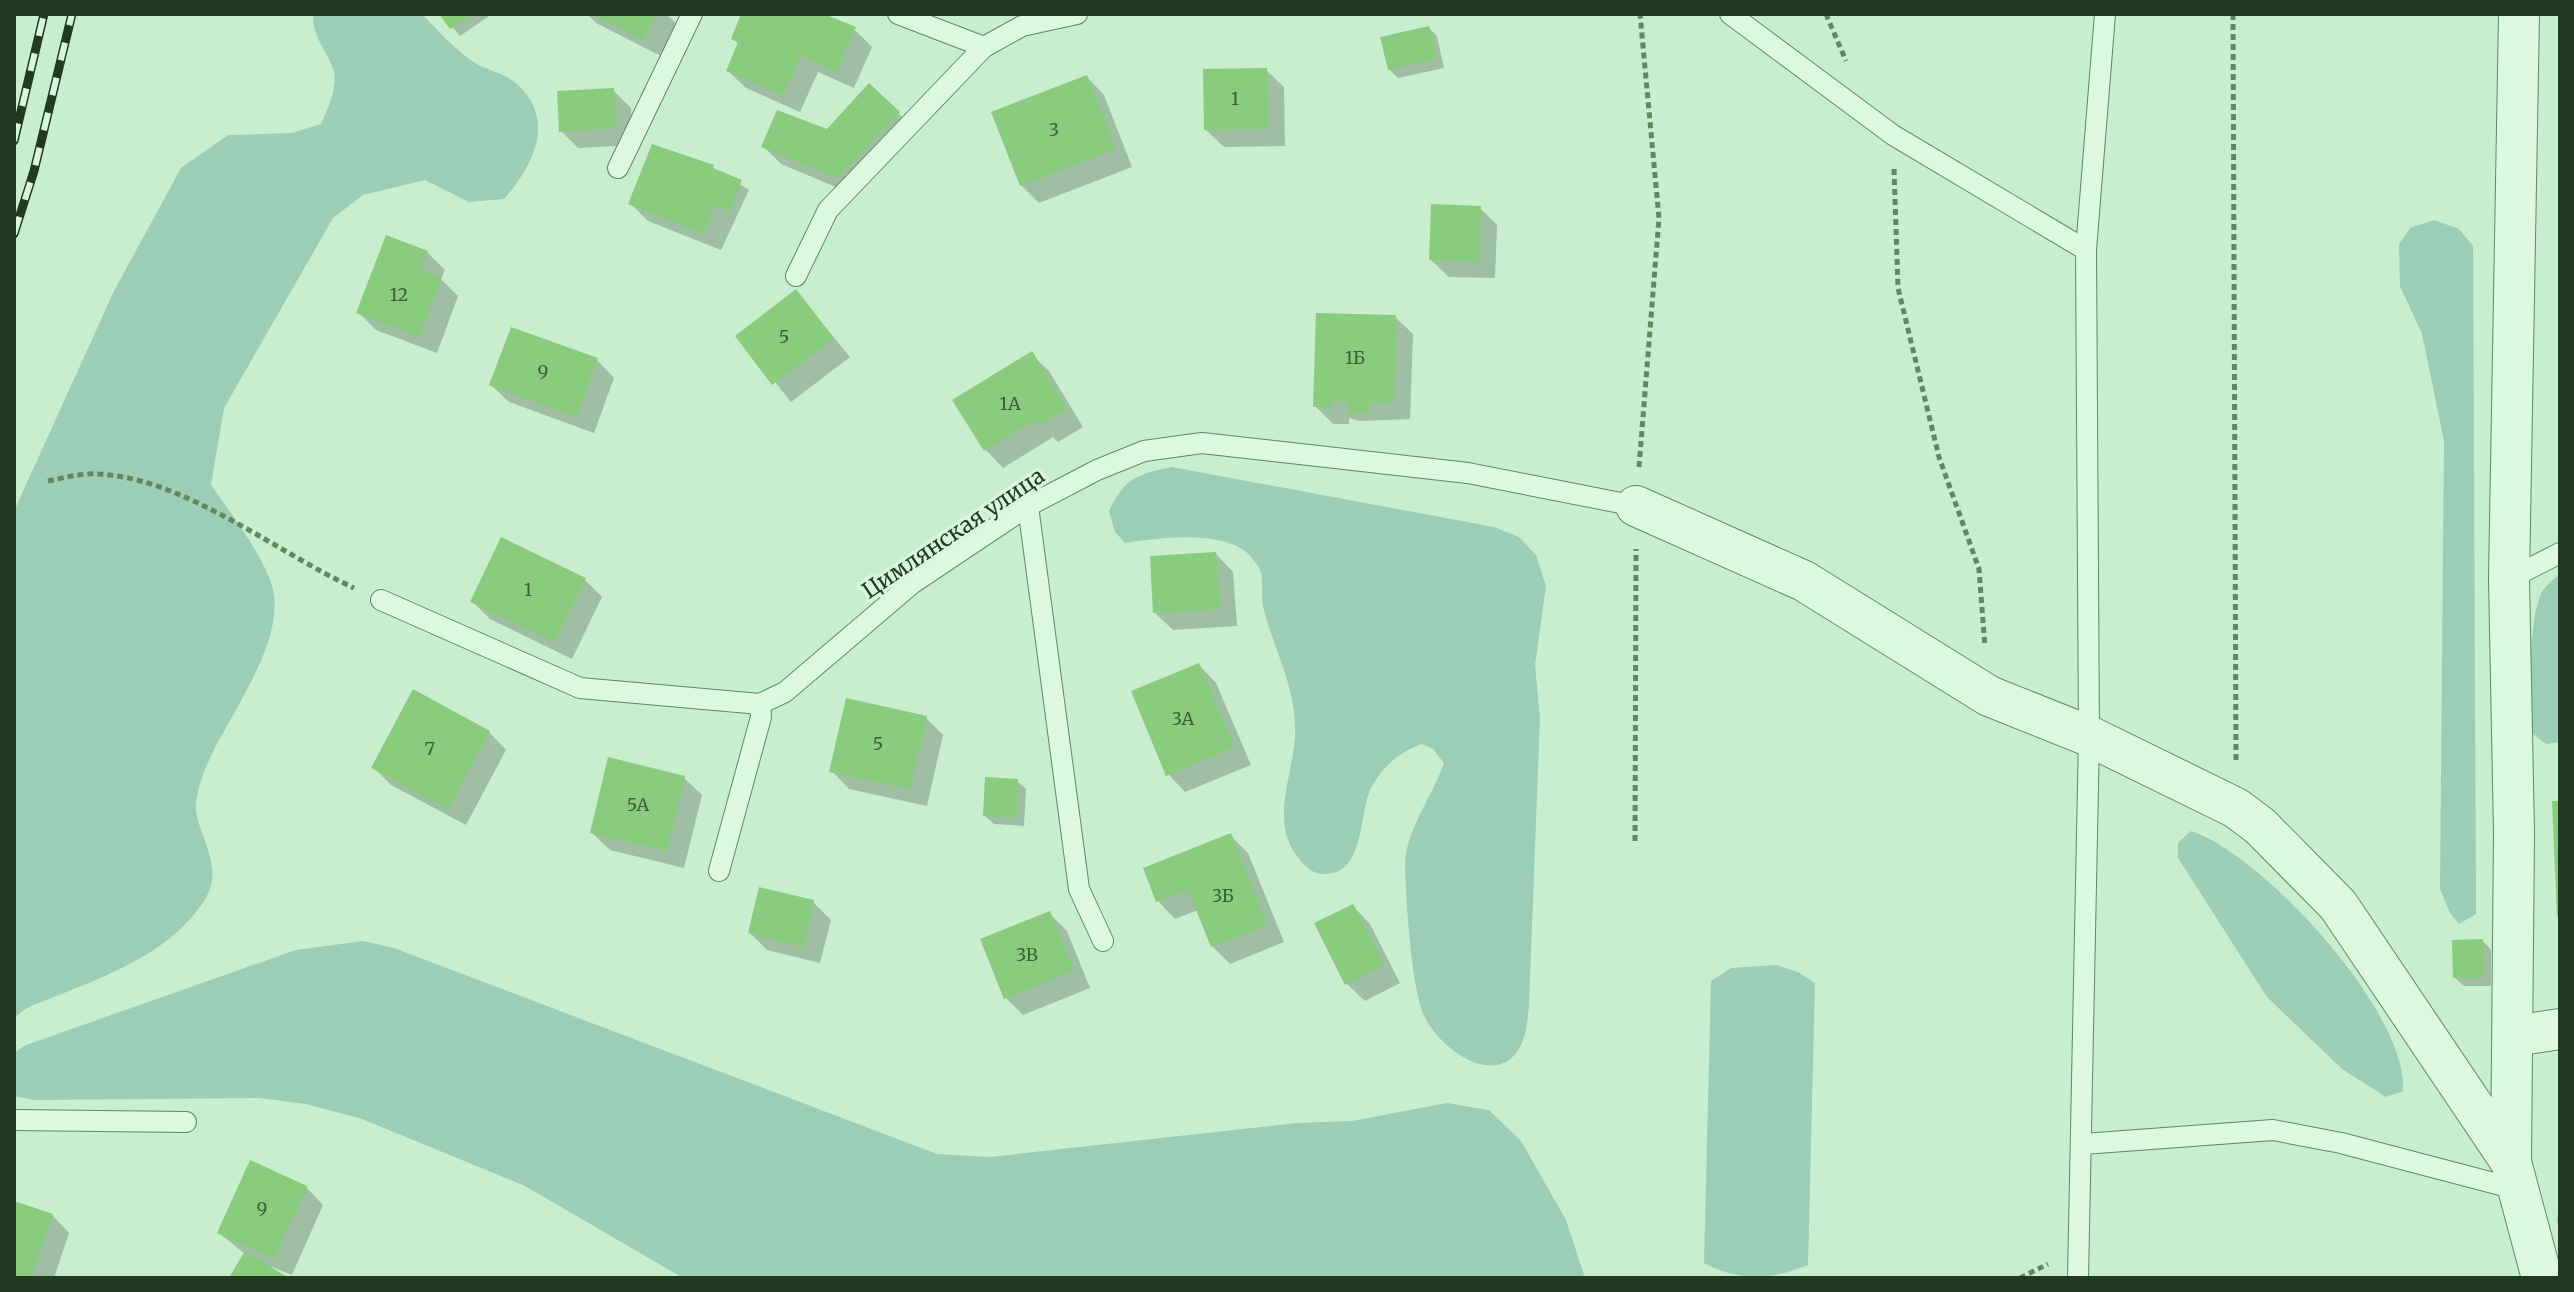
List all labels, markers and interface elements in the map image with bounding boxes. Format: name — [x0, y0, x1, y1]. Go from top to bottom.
house number: 1 — [1231, 87, 1239, 110]
house number: 3 — [1049, 118, 1059, 141]
house number: 12 — [390, 283, 408, 306]
house number: 5 — [779, 325, 789, 348]
house number: 1Б — [1345, 346, 1365, 369]
house number: 9 — [538, 360, 548, 383]
house number: 1А — [999, 392, 1021, 415]
street label: Цимлянская улица — [856, 461, 1050, 604]
house number: 1 — [524, 578, 532, 601]
house number: 3А — [1172, 707, 1195, 730]
house number: 5 — [873, 732, 883, 755]
house number: 7 — [425, 737, 435, 760]
house number: 5А — [627, 793, 650, 816]
house number: 3Б — [1212, 884, 1234, 907]
house number: 3В — [1016, 943, 1038, 966]
house number: 9 — [257, 1197, 267, 1220]

